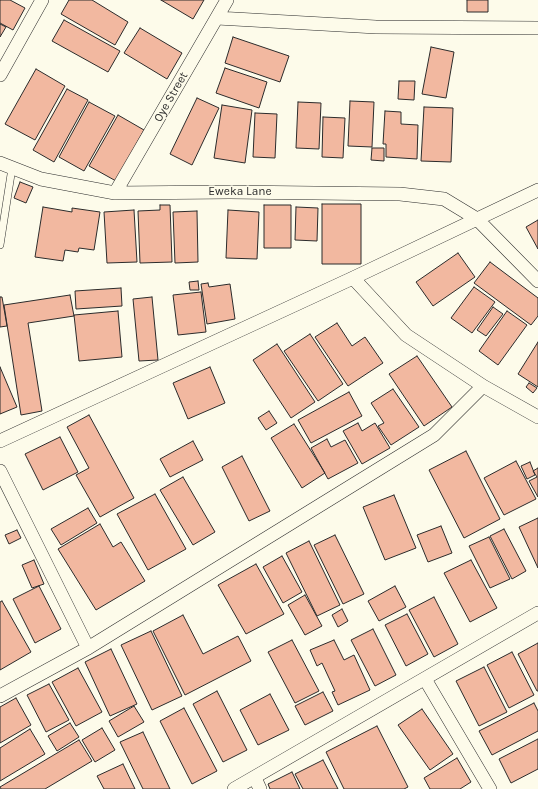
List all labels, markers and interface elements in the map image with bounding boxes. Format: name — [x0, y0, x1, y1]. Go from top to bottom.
street label: Oye Street — [151, 69, 191, 125]
street label: Eweka Lane — [208, 185, 272, 199]

